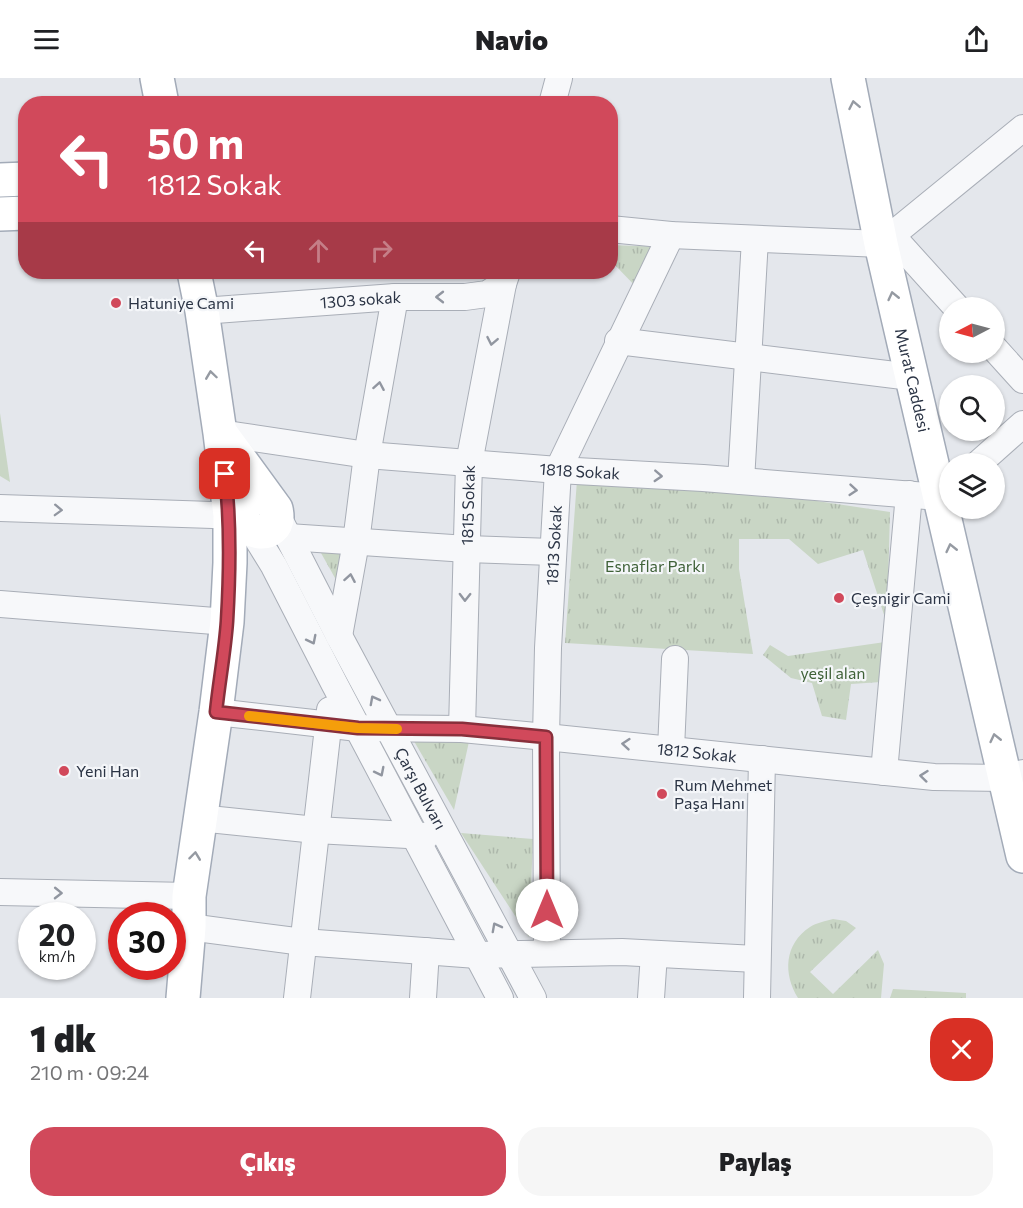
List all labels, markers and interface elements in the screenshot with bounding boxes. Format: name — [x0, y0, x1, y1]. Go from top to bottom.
icon: menu — [30, 23, 63, 56]
text: Navio — [475, 23, 548, 56]
icon: share — [960, 23, 993, 56]
one-way arrow — [848, 101, 861, 111]
text: 50 m — [147, 116, 244, 168]
icon: left — [48, 120, 126, 198]
text: 1812 Sokak — [147, 168, 282, 201]
icon: left — [239, 234, 272, 267]
icon: ahead — [302, 234, 335, 267]
icon: right — [365, 234, 398, 267]
street label: 1303 sokak — [319, 287, 401, 311]
one-way arrow — [435, 291, 444, 303]
one-way arrow — [887, 292, 900, 302]
place label: Hatuniye Cami — [128, 293, 234, 312]
marker: Hatuniye Cami — [109, 296, 123, 310]
north arrow — [939, 297, 1005, 363]
map controls — [939, 297, 1005, 519]
street label: Murat Caddesi — [892, 326, 934, 434]
one-way arrow — [486, 336, 499, 346]
one-way arrow — [206, 370, 218, 379]
button: search — [939, 375, 1005, 441]
one-way arrow — [372, 381, 385, 391]
pin — [199, 448, 250, 499]
button: layers — [939, 453, 1005, 519]
icon: arrive — [208, 457, 241, 490]
street label: 1818 Sokak — [539, 459, 621, 482]
street label: 1815 Sokak — [457, 464, 478, 545]
one-way arrow — [654, 469, 663, 482]
one-way arrow — [848, 483, 857, 496]
one-way arrow — [54, 504, 63, 516]
street label: 1813 Sokak — [542, 504, 565, 586]
one-way arrow — [945, 543, 958, 553]
park label: Esnaflar Parkı — [605, 556, 705, 575]
one-way arrow — [343, 574, 355, 583]
place label: Çeşnigir Cami — [851, 588, 951, 607]
marker: Çeşnigir Cami — [832, 591, 846, 605]
one-way arrow — [459, 592, 472, 601]
one-way arrow — [305, 633, 316, 644]
park label: yeşil alan — [801, 663, 865, 682]
one-way arrow — [370, 696, 381, 707]
one-way arrow — [989, 733, 1002, 743]
one-way arrow — [621, 738, 631, 751]
street label: 1812 Sokak — [656, 739, 738, 766]
street label: Çarşı Bulvarı — [391, 744, 451, 833]
place label: Yeni Han — [76, 761, 139, 780]
marker: Yeni Han — [57, 764, 71, 778]
one-way arrow — [373, 766, 385, 777]
one-way arrow — [920, 770, 929, 783]
place label: Rum Mehmet Paşa Hanı — [674, 775, 773, 812]
marker: Rum Mehmet Paşa Hanı — [655, 787, 669, 801]
one-way arrow — [188, 852, 200, 861]
position arrow — [515, 878, 579, 942]
one-way arrow — [54, 887, 63, 899]
speed limit sign: 30 — [108, 902, 186, 980]
text: 20 — [39, 915, 75, 952]
one-way arrow — [492, 923, 503, 934]
text: km/h — [39, 947, 75, 965]
text: 1 dk — [30, 1015, 96, 1059]
button: close — [930, 1018, 993, 1081]
text: 210 m · 09:24 — [30, 1060, 149, 1084]
button: Çıkış — [30, 1127, 506, 1196]
button: Paylaş — [518, 1127, 993, 1196]

